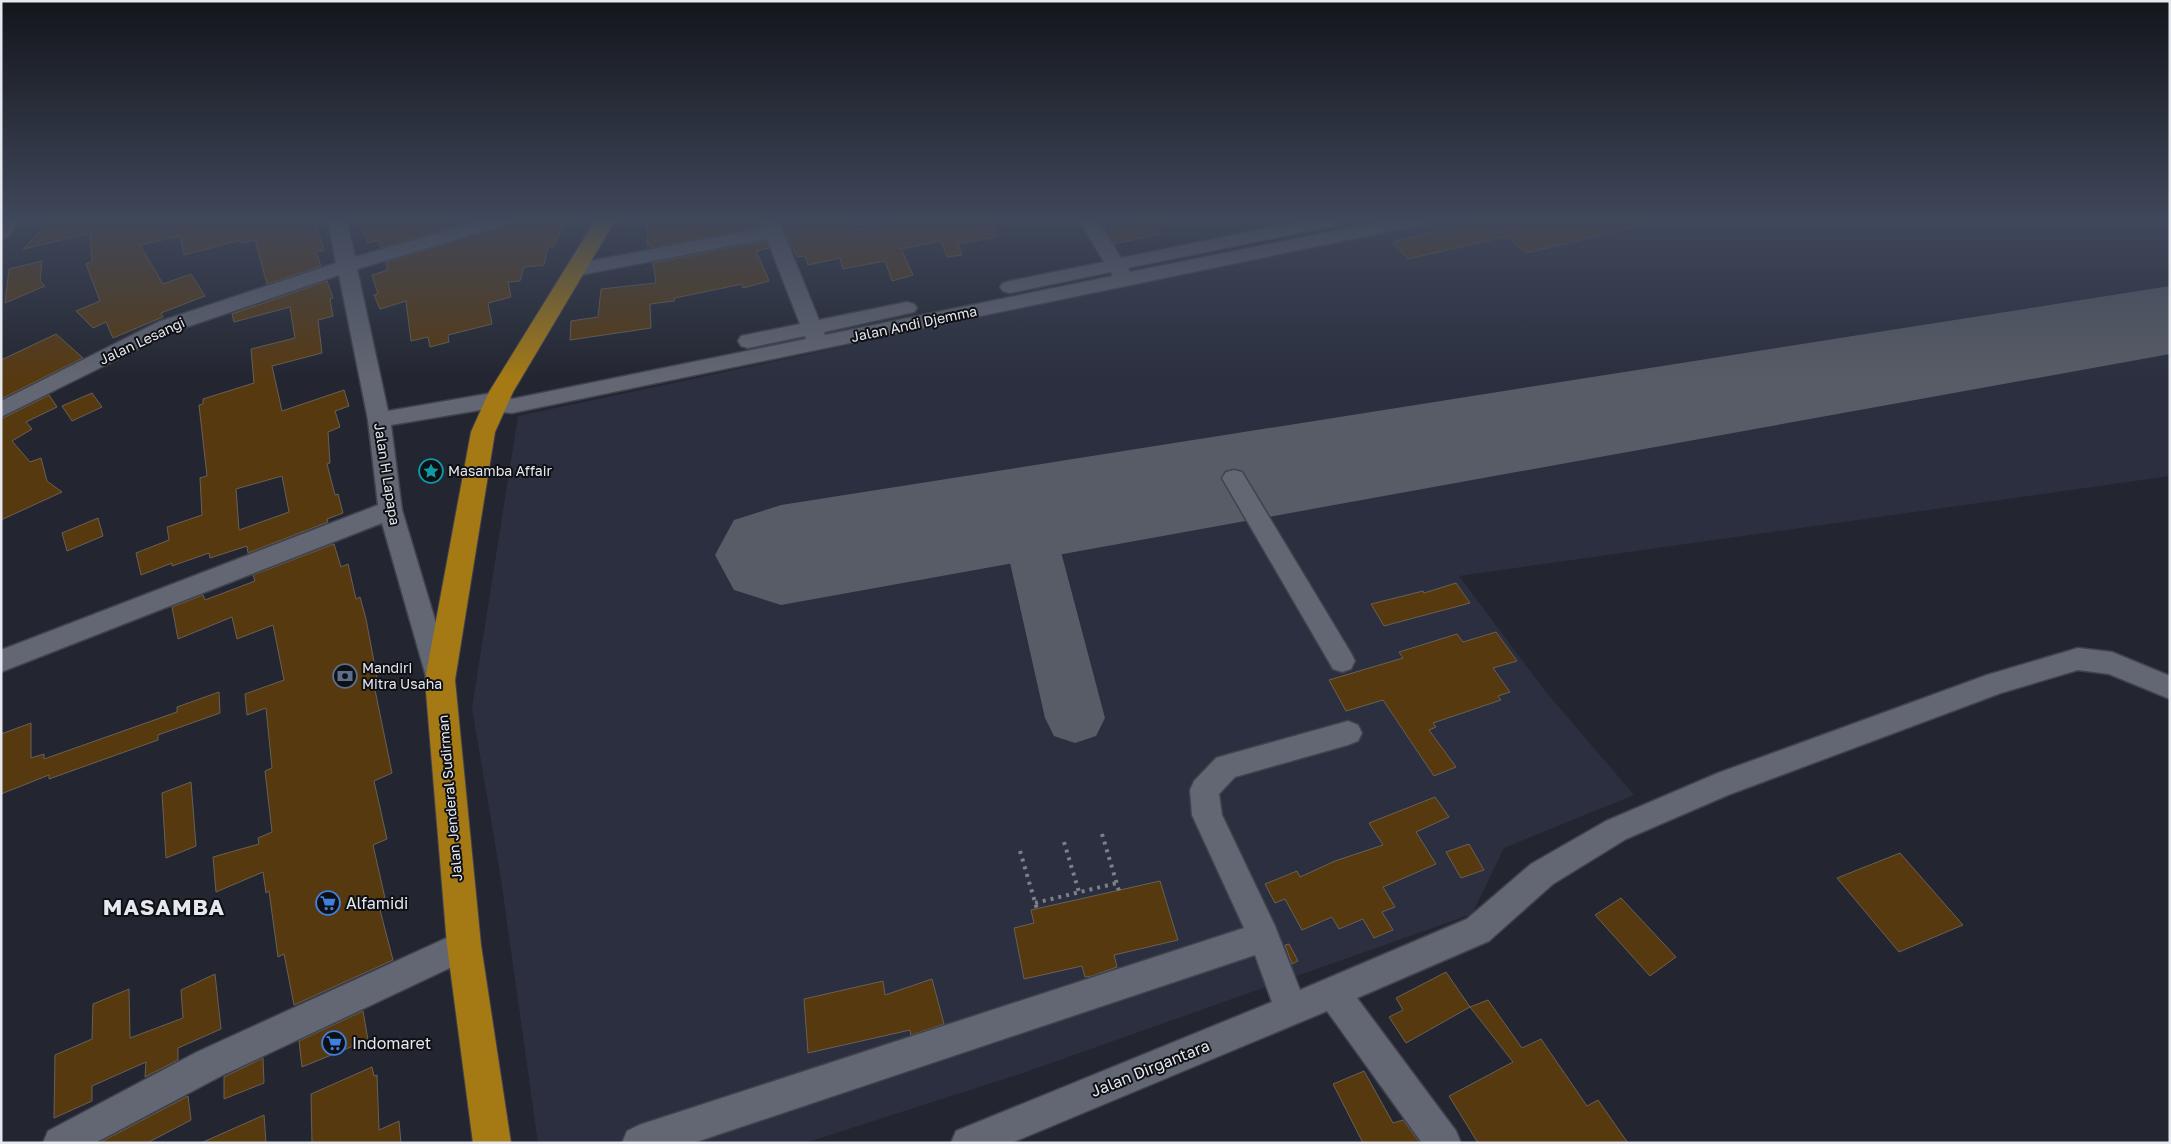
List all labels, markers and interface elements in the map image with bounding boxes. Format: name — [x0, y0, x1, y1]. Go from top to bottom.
street label: Jalan Andi Djemma — [849, 302, 978, 345]
street label: Jalan Lesangi — [96, 313, 187, 368]
street label: Jalan H Lapapa — [371, 422, 404, 526]
place icon: Masamba Affair — [418, 458, 444, 484]
place label: Masamba Affair — [448, 462, 553, 479]
place label: Mandiri Mitra Usaha — [362, 659, 442, 692]
bank icon: Mandiri Mitra Usaha — [332, 663, 358, 689]
street label: Jalan Jenderal Sudirman — [434, 714, 465, 882]
supermarket icon: Alfamidi — [315, 890, 341, 916]
district label: MASAMBA — [103, 893, 225, 920]
place label: Alfamidi — [346, 893, 408, 913]
supermarket icon: Indomaret — [321, 1030, 347, 1056]
place label: Indomaret — [352, 1033, 431, 1053]
street label: Jalan Dirgantara — [1088, 1035, 1212, 1101]

